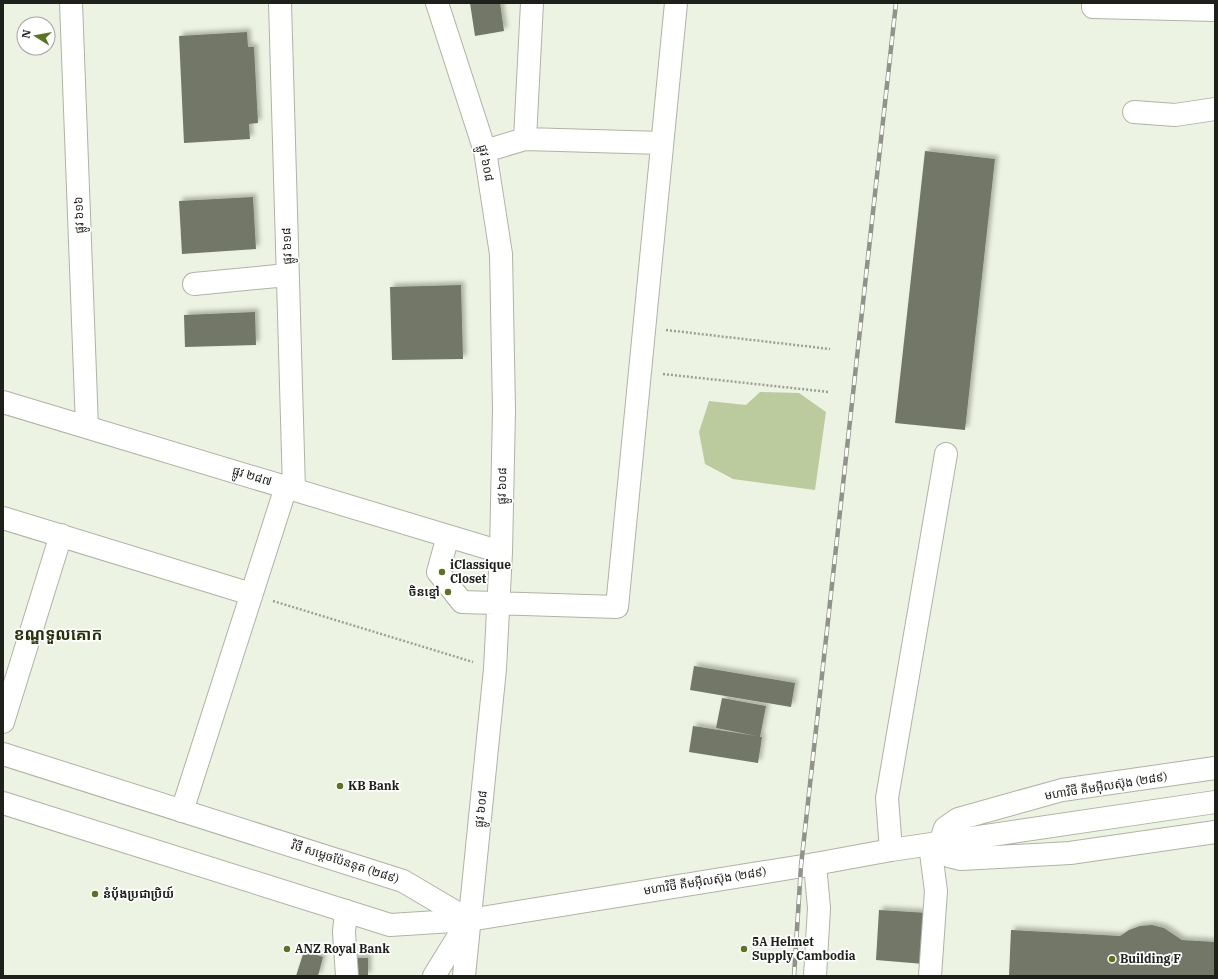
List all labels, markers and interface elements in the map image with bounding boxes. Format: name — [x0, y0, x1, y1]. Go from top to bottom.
north arrow — [16, 16, 56, 56]
text: N — [18, 28, 34, 40]
street label: ផ្លូវ ៦០៨ — [472, 143, 497, 183]
street label: ផ្លូវ ៦១៦ — [70, 196, 90, 234]
street label: ផ្លូវ ៦១៨ — [278, 227, 298, 265]
street label: ផ្លូវ ២៨៧ — [230, 462, 274, 492]
street label: ផ្លូវ ៦០៨ — [494, 467, 513, 505]
place label: iClassique Closet — [450, 557, 511, 586]
marker: iClassique Closet — [437, 567, 447, 577]
place label: ចិនខ្មៅ — [408, 584, 440, 599]
marker: ចិនខ្មៅ — [443, 587, 453, 597]
district label: ខណ្ឌទួលគោក — [14, 624, 102, 644]
street label: មហាវិថី គីមអ៊ីលស៊ុង (២៨៩) — [1043, 768, 1169, 803]
place label: KB Bank — [348, 778, 400, 793]
marker: KB Bank — [335, 781, 345, 791]
street label: ផ្លូវ ៦០៨ — [471, 790, 493, 829]
street label: វិថី សម្តេចប៉ែននុត (២៨៩) — [289, 837, 401, 886]
street label: មហាវិថី គីមអ៊ីលស៊ុង (២៨៩) — [642, 863, 768, 898]
place label: នំបុ័ងប្រជាប្រិយ៍ — [103, 886, 174, 901]
marker: នំបុ័ងប្រជាប្រិយ៍ — [90, 889, 100, 899]
place label: 5A Helmet Supply Cambodia — [752, 934, 856, 963]
place label: ANZ Royal Bank — [295, 941, 390, 956]
marker: ANZ Royal Bank — [282, 944, 292, 954]
marker: 5A Helmet Supply Cambodia — [739, 944, 749, 954]
place label: Building F — [1120, 951, 1181, 966]
marker: Building F — [1107, 954, 1117, 964]

